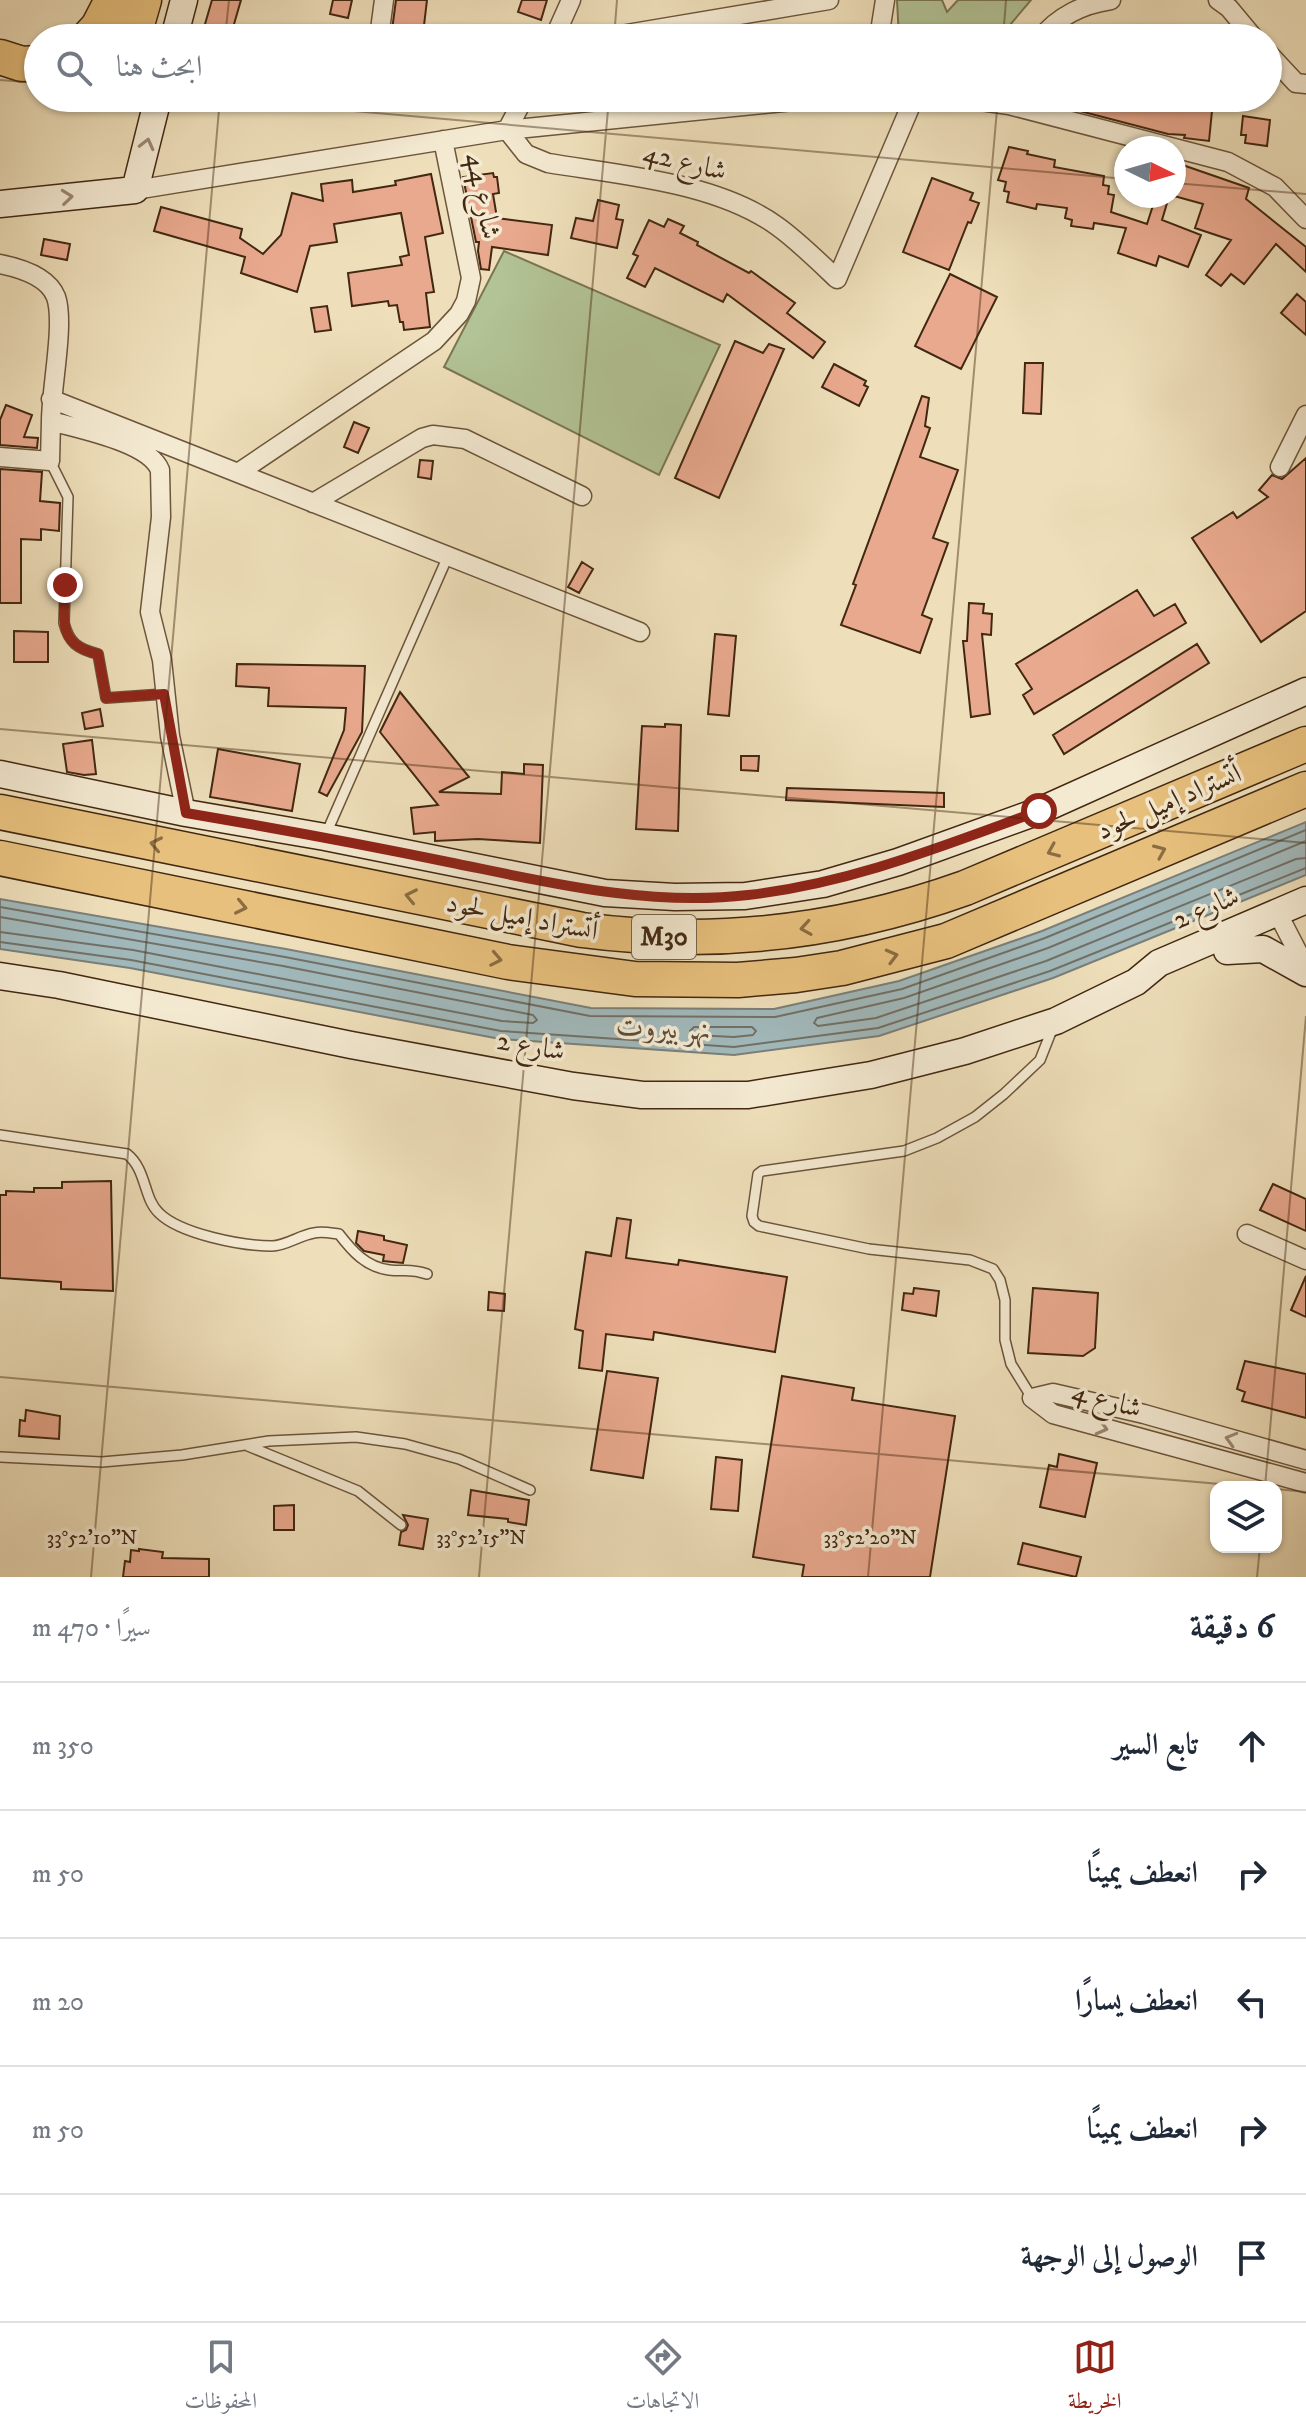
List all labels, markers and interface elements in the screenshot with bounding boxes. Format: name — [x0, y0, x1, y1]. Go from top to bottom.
search box — [24, 24, 1282, 112]
icon: search — [52, 46, 96, 90]
text: ابحث هنا — [116, 49, 202, 86]
street label: شارع 42 — [639, 135, 730, 194]
north arrow — [1114, 136, 1186, 208]
one-way arrow — [137, 138, 154, 151]
street label: شارع 44 — [453, 150, 508, 243]
one-way arrow — [61, 188, 74, 205]
route end — [47, 567, 83, 603]
street label: أتستراد إميل لحود — [1090, 753, 1248, 849]
route start — [1021, 793, 1057, 829]
one-way arrow — [150, 836, 163, 853]
one-way arrow — [1047, 841, 1062, 857]
one-way arrow — [1152, 845, 1166, 861]
street label: شارع 2 — [1168, 879, 1246, 942]
street label: أتستراد إميل لحود — [443, 882, 602, 950]
one-way arrow — [404, 888, 418, 905]
one-way arrow — [234, 898, 247, 915]
road number: M30 — [632, 915, 696, 959]
one-way arrow — [800, 919, 813, 936]
one-way arrow — [885, 949, 899, 966]
one-way arrow — [488, 950, 502, 967]
water label: نهر بيروت — [616, 1008, 712, 1050]
street label: شارع 2 — [493, 1023, 568, 1074]
street label: شارع 4 — [1067, 1373, 1146, 1431]
one-way arrow — [1094, 1419, 1108, 1435]
one-way arrow — [1224, 1431, 1238, 1448]
map controls — [1210, 1481, 1282, 1553]
button: layers — [1210, 1481, 1282, 1553]
text: 33°52'10"N — [47, 1526, 137, 1551]
text: 33°52'15"N — [436, 1526, 526, 1551]
text: 33°52'20"N — [823, 1526, 917, 1551]
text: 6 دقيقة — [1190, 1606, 1274, 1648]
text: سيرًا · 470 m — [32, 1612, 151, 1645]
icon: ahead — [1230, 1724, 1274, 1768]
text: تابع السير — [1113, 1727, 1198, 1764]
text: 350 m — [32, 1730, 94, 1763]
icon: right — [1230, 1852, 1274, 1896]
text: انعطف يمينًا — [1087, 1855, 1198, 1892]
text: 50 m — [32, 1858, 84, 1891]
icon: left — [1230, 1980, 1274, 2024]
text: انعطف يسارًا — [1075, 1983, 1198, 2020]
text: 20 m — [32, 1986, 84, 2019]
icon: right — [1230, 2108, 1274, 2152]
text: انعطف يمينًا — [1087, 2111, 1198, 2148]
text: 50 m — [32, 2114, 84, 2147]
icon: arrive — [1230, 2236, 1274, 2280]
text: الوصول إلى الوجهة — [1021, 2239, 1198, 2276]
tab: المحفوظات — [184, 2335, 257, 2422]
tab: الاتجاهات — [626, 2335, 699, 2422]
tab: الخريطة — [1068, 2335, 1122, 2422]

